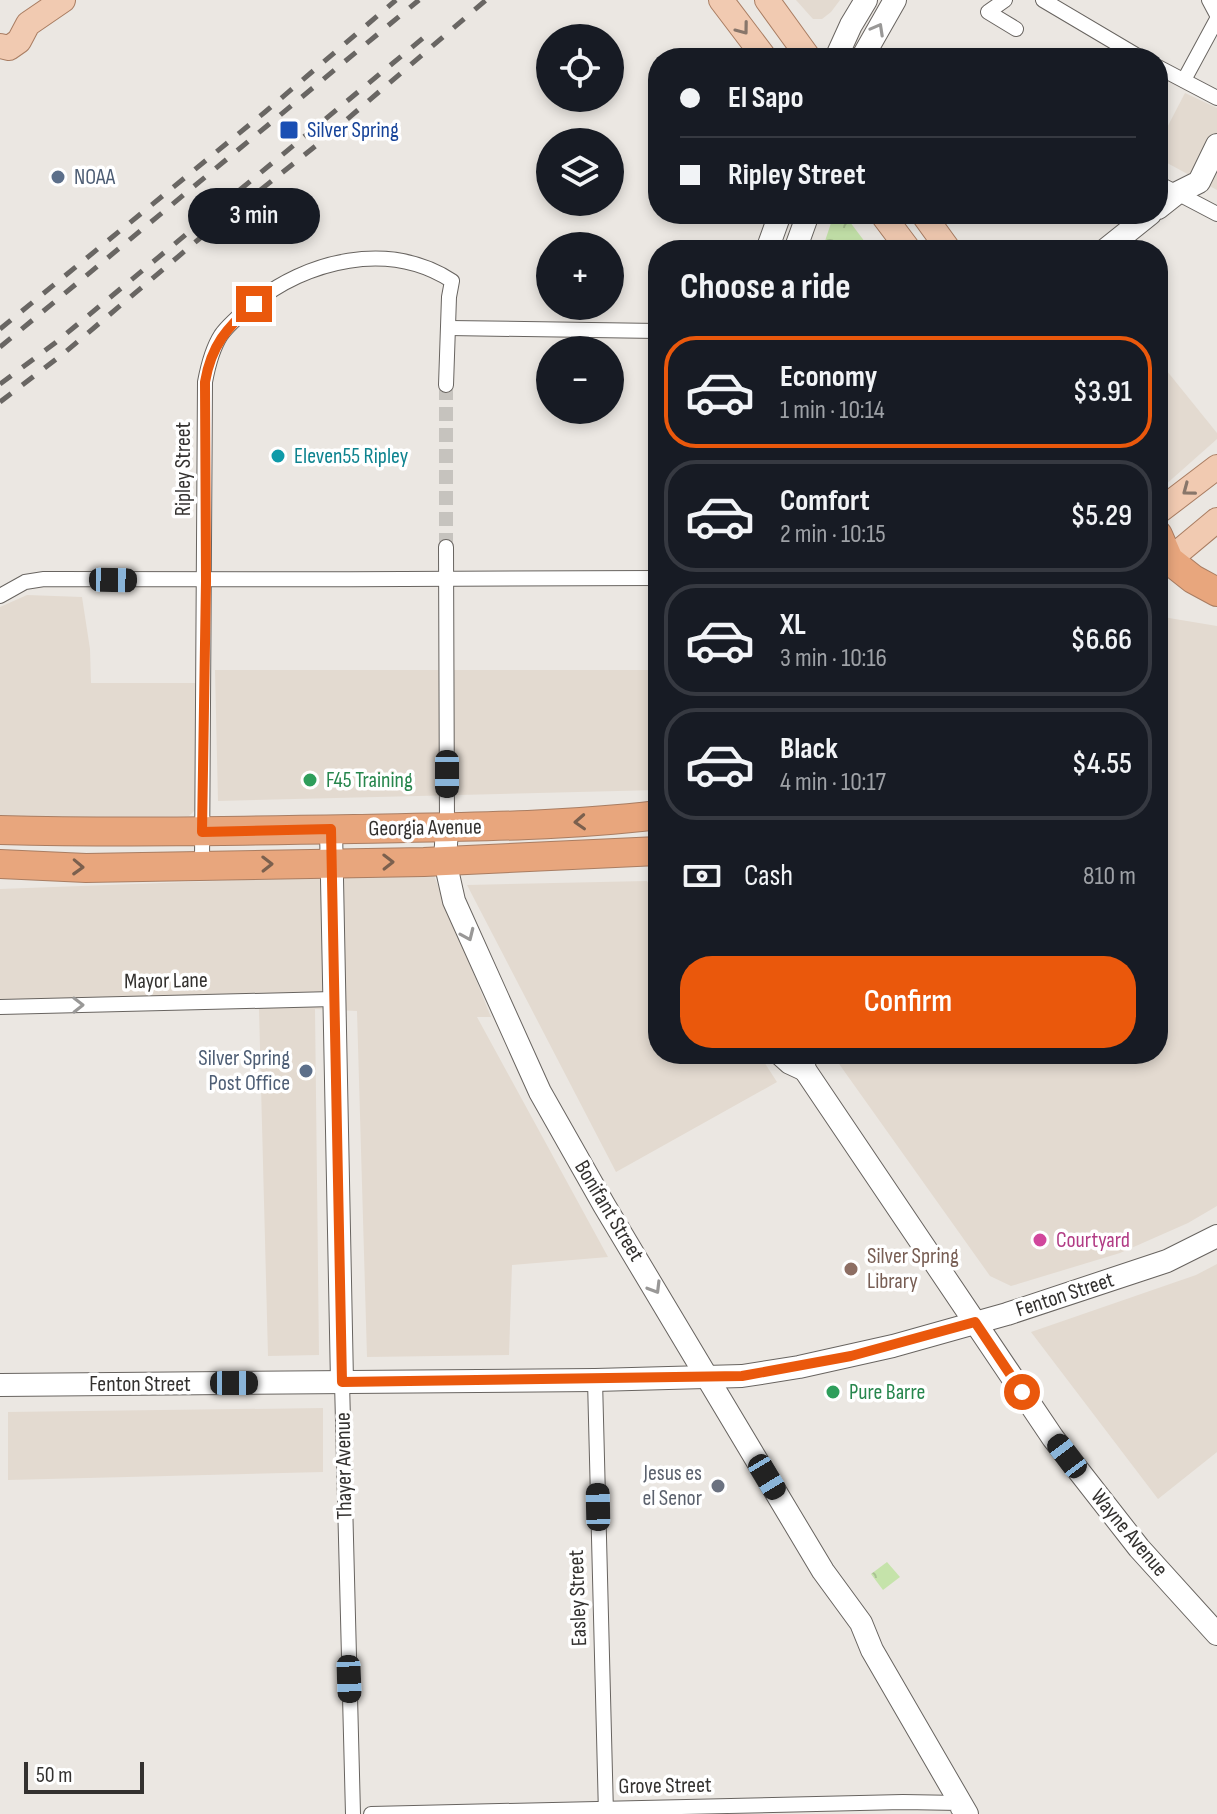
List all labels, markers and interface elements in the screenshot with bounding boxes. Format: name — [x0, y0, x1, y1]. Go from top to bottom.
one-way arrow — [734, 20, 748, 35]
one-way arrow — [868, 23, 884, 37]
map controls — [536, 24, 624, 424]
button: locate — [536, 24, 624, 112]
text: El Sapo — [728, 80, 804, 116]
place label: Silver Spring — [307, 117, 399, 144]
marker: Silver Spring — [278, 119, 300, 141]
button: layers — [536, 128, 624, 216]
text: Ripley Street — [728, 157, 866, 193]
place label: NOAA — [74, 164, 116, 191]
marker: NOAA — [49, 168, 67, 186]
callout: 3 min — [188, 188, 320, 244]
text: 3 min — [230, 200, 278, 231]
button: + — [536, 232, 624, 320]
text: Choose a ride — [680, 266, 851, 309]
route end — [236, 286, 272, 322]
button: − — [536, 336, 624, 424]
icon: car — [684, 356, 756, 428]
text: Economy — [780, 359, 877, 395]
text: $3.91 — [1073, 374, 1132, 410]
text: 1 min · 10:14 — [780, 395, 885, 426]
street label: Ripley Street — [170, 421, 197, 516]
place label: Eleven55 Ripley — [294, 443, 409, 470]
marker: Eleven55 Ripley — [269, 447, 287, 465]
icon: car — [684, 480, 756, 552]
one-way arrow — [1182, 480, 1196, 494]
text: Comfort — [780, 483, 870, 519]
text: $5.29 — [1070, 498, 1132, 534]
text: 2 min · 10:15 — [780, 519, 886, 550]
car — [89, 568, 137, 592]
icon: car — [684, 604, 756, 676]
text: XL — [780, 607, 806, 643]
text: $6.66 — [1071, 622, 1132, 658]
text: 3 min · 10:16 — [780, 643, 887, 674]
icon: car — [684, 728, 756, 800]
text: Black — [780, 731, 838, 767]
text: $4.55 — [1072, 746, 1132, 782]
car — [435, 750, 459, 798]
place label: F45 Training — [326, 767, 413, 794]
text: 4 min · 10:17 — [780, 767, 886, 798]
marker: F45 Training — [301, 771, 319, 789]
street label: Georgia Avenue — [368, 814, 482, 842]
one-way arrow — [573, 814, 586, 831]
one-way arrow — [382, 853, 395, 871]
icon: cash — [680, 854, 724, 898]
one-way arrow — [261, 856, 274, 873]
text: Cash — [744, 858, 793, 894]
one-way arrow — [72, 859, 85, 876]
text: 810 m — [1083, 861, 1136, 892]
one-way arrow — [459, 927, 475, 941]
button: Confirm — [680, 956, 1136, 1048]
street label: Mayor Lane — [124, 967, 208, 995]
one-way arrow — [72, 996, 85, 1014]
place label: Silver Spring Post Office — [198, 1045, 290, 1097]
marker: Silver Spring Post Office — [297, 1062, 315, 1080]
street label: Bonifant Street — [568, 1156, 650, 1267]
place label: Courtyard — [1056, 1227, 1130, 1254]
marker: Courtyard — [1031, 1231, 1049, 1249]
place label: Silver Spring Library — [867, 1243, 959, 1295]
marker: Silver Spring Library — [842, 1260, 860, 1278]
street label: Fenton Street — [1013, 1266, 1118, 1324]
one-way arrow — [645, 1279, 661, 1294]
street label: Fenton Street — [89, 1371, 191, 1398]
car — [210, 1371, 258, 1395]
route start — [1004, 1374, 1040, 1410]
place label: Pure Barre — [849, 1379, 925, 1406]
marker: Pure Barre — [824, 1383, 842, 1401]
street label: Thayer Avenue — [330, 1412, 358, 1520]
car — [1043, 1430, 1091, 1482]
car — [744, 1450, 790, 1504]
place label: Jesus es el Senor — [642, 1460, 702, 1512]
marker: Jesus es el Senor — [709, 1477, 727, 1495]
car — [586, 1483, 610, 1531]
street label: Wayne Avenue — [1085, 1484, 1173, 1582]
street label: Easley Street — [563, 1549, 593, 1647]
car — [336, 1655, 362, 1703]
scale bar — [24, 1758, 144, 1794]
text: 50 m — [36, 1762, 72, 1789]
street label: Grove Street — [618, 1772, 712, 1800]

